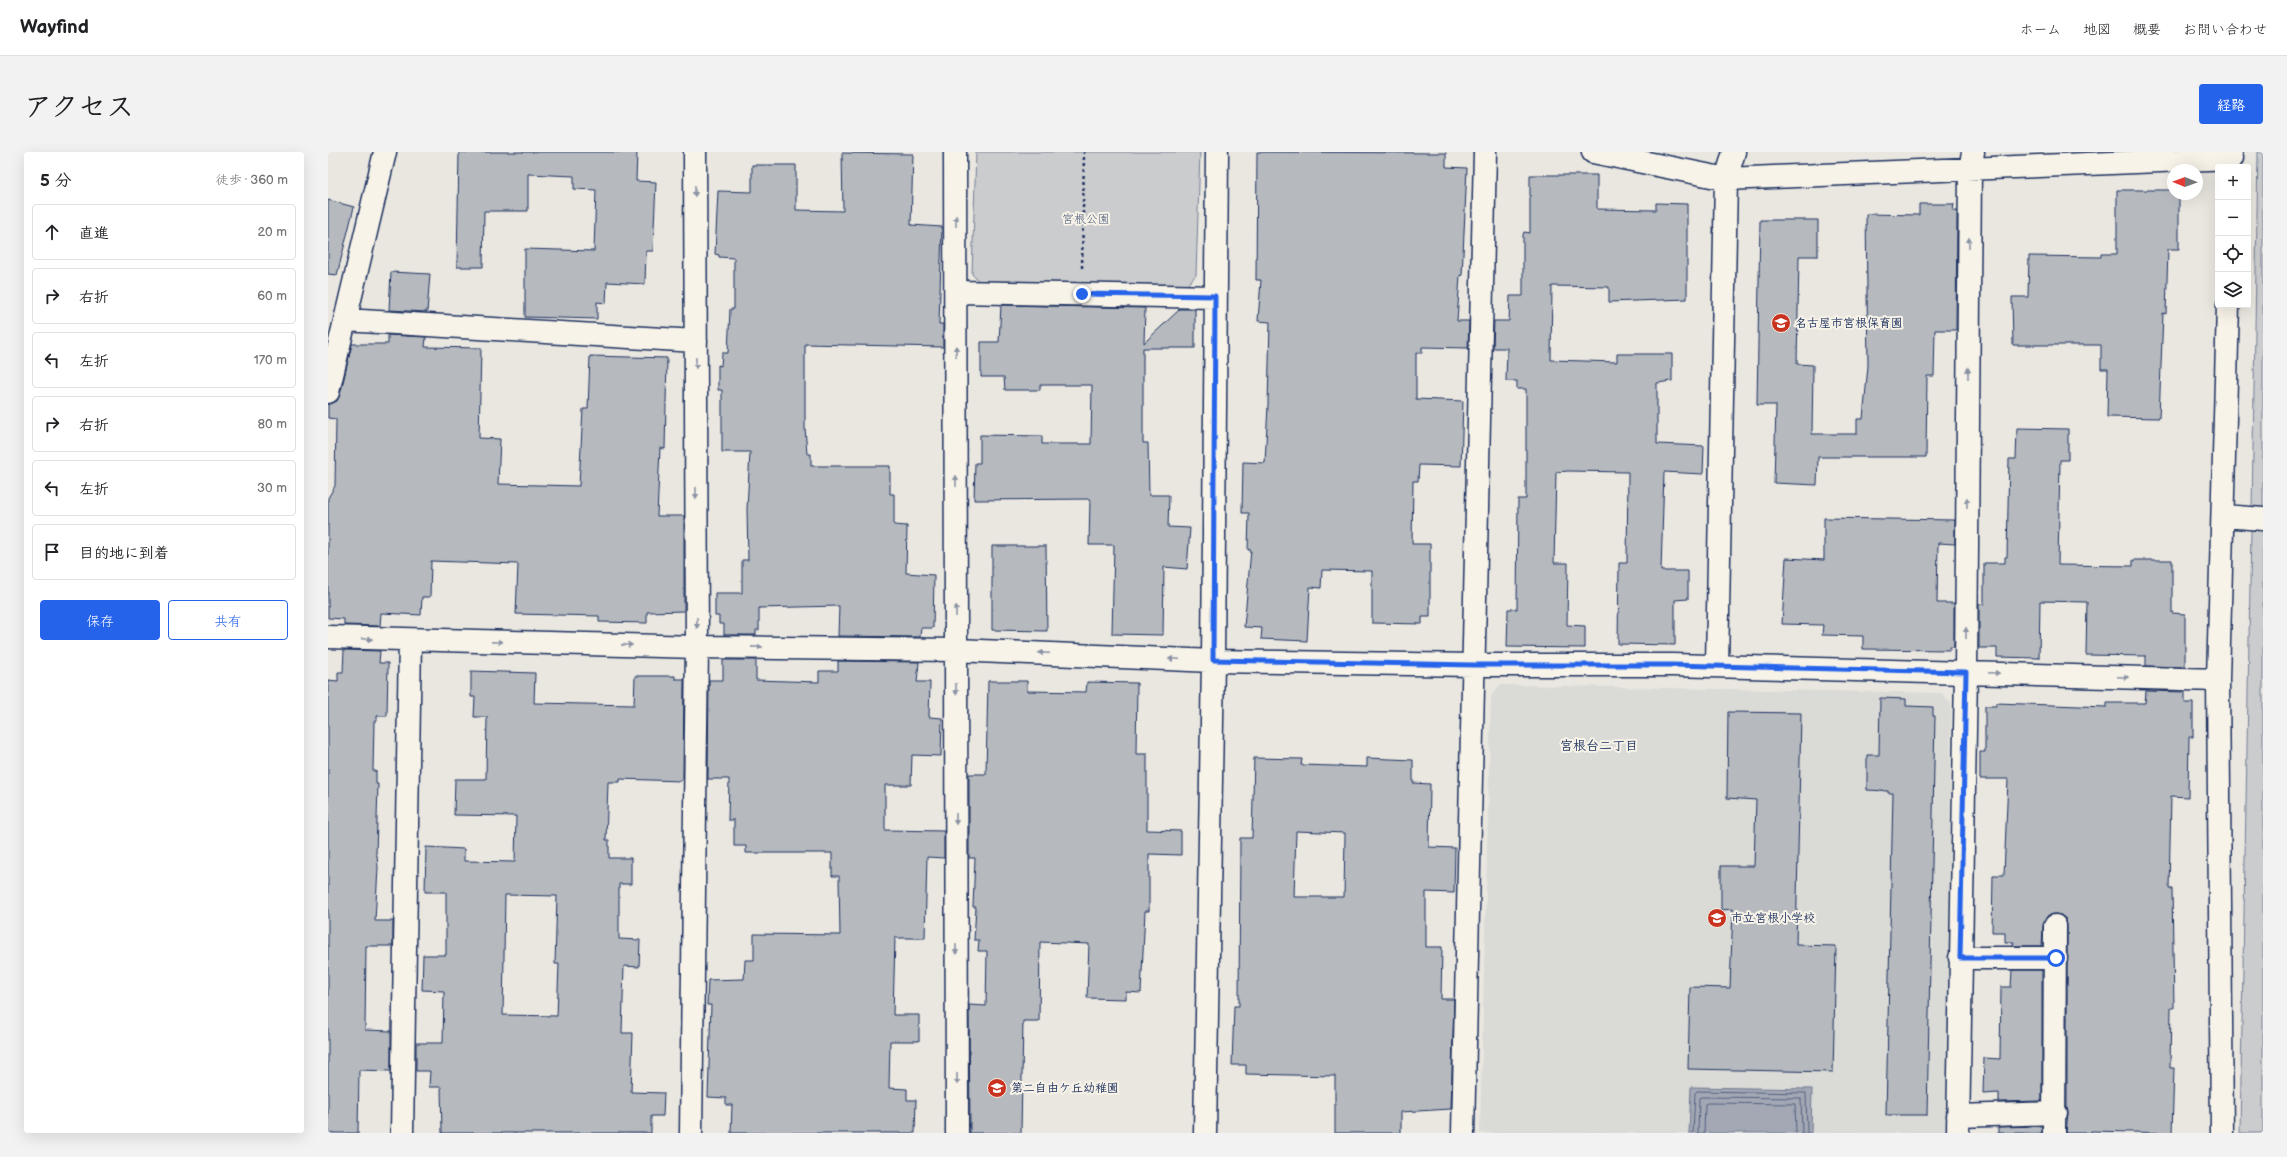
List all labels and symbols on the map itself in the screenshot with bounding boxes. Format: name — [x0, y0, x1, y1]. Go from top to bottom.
north arrow — [2167, 164, 2203, 200]
one-way arrow — [692, 185, 698, 198]
park label: 宮根公園 — [1062, 212, 1110, 227]
one-way arrow — [953, 214, 959, 227]
one-way arrow — [1966, 236, 1972, 249]
route end — [1073, 285, 1091, 303]
school or university icon: 名古屋市宮根保育園 — [1770, 312, 1792, 334]
place label: 名古屋市宮根保育園 — [1795, 316, 1903, 331]
one-way arrow — [953, 344, 959, 357]
one-way arrow — [693, 357, 699, 370]
one-way arrow — [1965, 366, 1971, 379]
one-way arrow — [953, 474, 959, 487]
one-way arrow — [693, 487, 699, 500]
one-way arrow — [1964, 496, 1970, 509]
one-way arrow — [953, 604, 959, 617]
one-way arrow — [694, 617, 700, 630]
one-way arrow — [1963, 627, 1970, 639]
one-way arrow — [361, 635, 373, 642]
one-way arrow — [491, 639, 504, 645]
one-way arrow — [621, 642, 634, 648]
one-way arrow — [751, 644, 764, 650]
one-way arrow — [1038, 650, 1050, 657]
one-way arrow — [1167, 656, 1180, 662]
one-way arrow — [1988, 670, 2001, 676]
one-way arrow — [2117, 674, 2130, 680]
one-way arrow — [953, 683, 959, 696]
district label: 宮根台二丁目 — [1560, 738, 1638, 754]
one-way arrow — [953, 813, 959, 826]
school or university icon: 市立宮根小学校 — [1706, 907, 1728, 929]
place label: 市立宮根小学校 — [1731, 911, 1815, 926]
one-way arrow — [953, 943, 959, 956]
route start — [2047, 949, 2065, 967]
one-way arrow — [954, 1073, 960, 1086]
school or university icon: 第二自由ケ丘幼稚園 — [986, 1077, 1008, 1099]
place label: 第二自由ケ丘幼稚園 — [1011, 1081, 1119, 1096]

